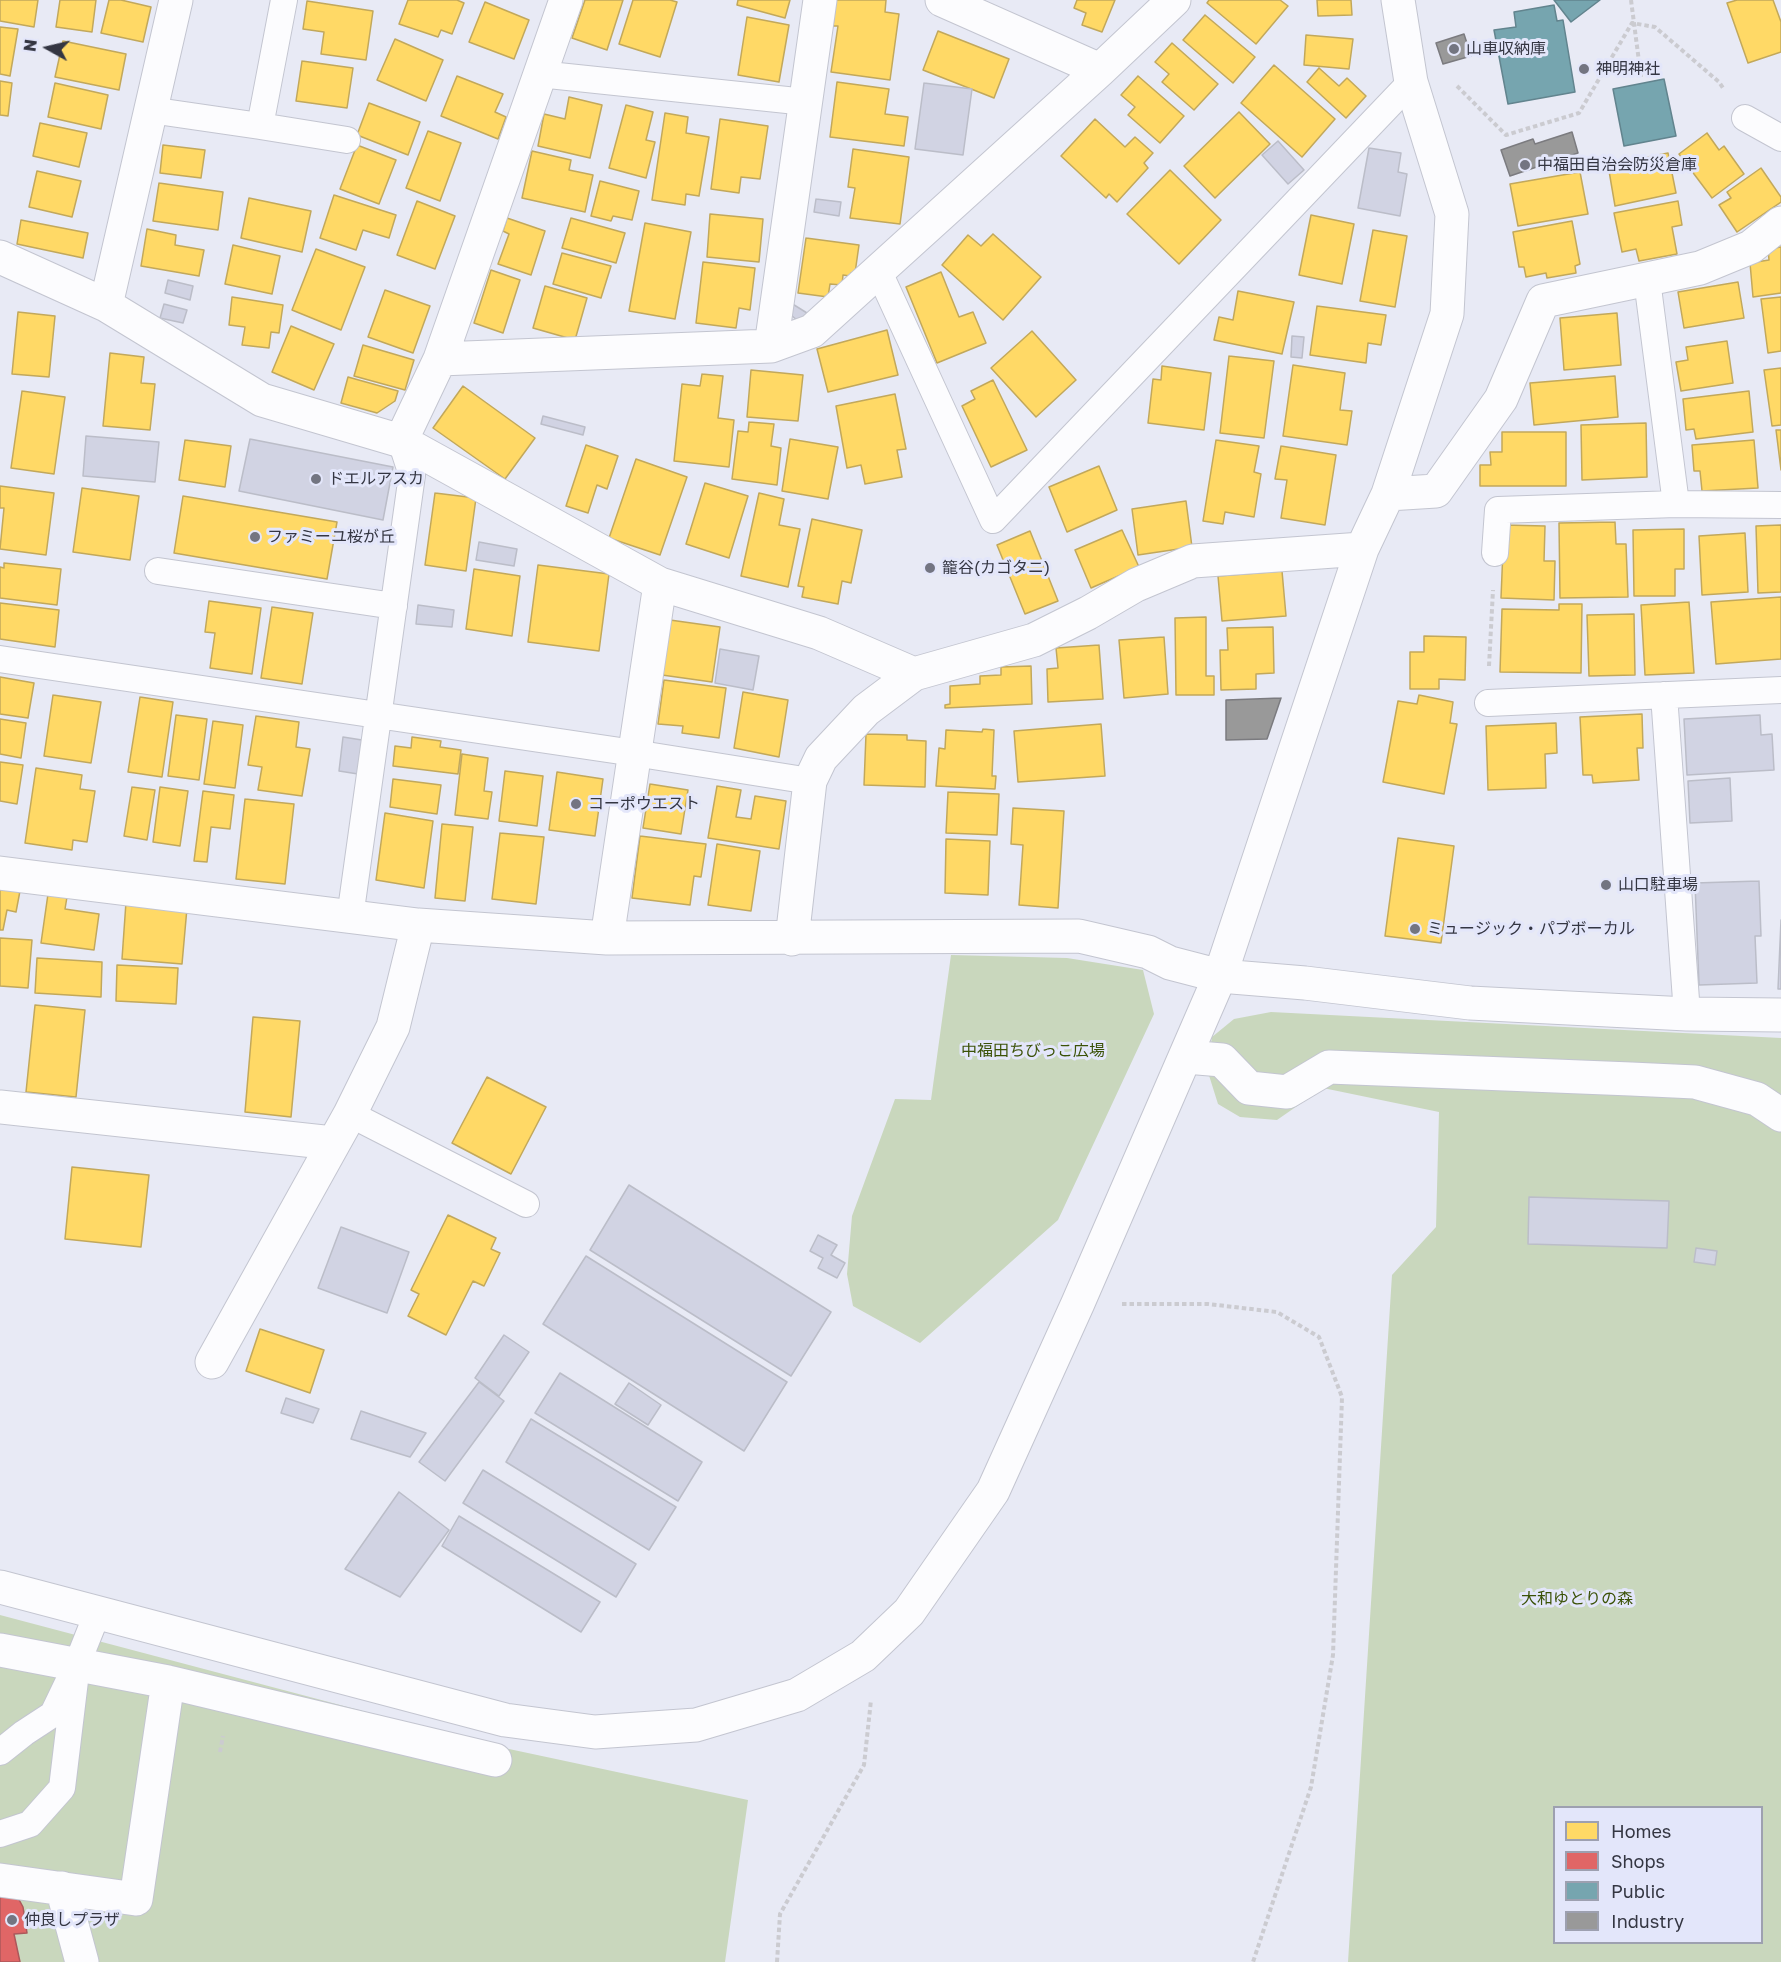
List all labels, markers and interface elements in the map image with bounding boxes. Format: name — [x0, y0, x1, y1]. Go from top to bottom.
north arrow — [18, 18, 78, 78]
text: N — [19, 38, 41, 53]
place label: 山車収納庫 — [1466, 39, 1546, 59]
marker: 山車収納庫 — [1447, 42, 1461, 56]
place label: 神明神社 — [1596, 59, 1660, 79]
marker: 神明神社 — [1577, 62, 1591, 76]
place label: 中福田自治会防災倉庫 — [1537, 155, 1697, 175]
marker: 中福田自治会防災倉庫 — [1518, 158, 1532, 172]
place label: ドエルアスカ — [328, 469, 424, 489]
marker: ドエルアスカ — [309, 472, 323, 486]
place label: ファミーユ桜が丘 — [267, 527, 395, 547]
marker: ファミーユ桜が丘 — [248, 530, 262, 544]
place label: 籠谷(カゴタニ) — [942, 558, 1050, 578]
marker: 籠谷(カゴタニ) — [923, 561, 937, 575]
place label: コーポウエスト — [588, 794, 700, 814]
marker: コーポウエスト — [569, 797, 583, 811]
place label: 山口駐車場 — [1618, 875, 1698, 895]
marker: 山口駐車場 — [1599, 878, 1613, 892]
place label: ミュージック・パブボーカル — [1427, 919, 1635, 939]
marker: ミュージック・パブボーカル — [1408, 922, 1422, 936]
park label: 中福田ちびっこ広場 — [961, 1041, 1105, 1061]
park label: 大和ゆとりの森 — [1521, 1589, 1633, 1609]
legend — [1553, 1806, 1763, 1944]
text: Homes — [1611, 1820, 1671, 1842]
text: Shops — [1611, 1850, 1665, 1872]
text: Public — [1611, 1880, 1665, 1902]
place label: 仲良しプラザ — [24, 1910, 120, 1930]
text: Industry — [1611, 1910, 1684, 1932]
marker: 仲良しプラザ — [5, 1913, 19, 1927]

